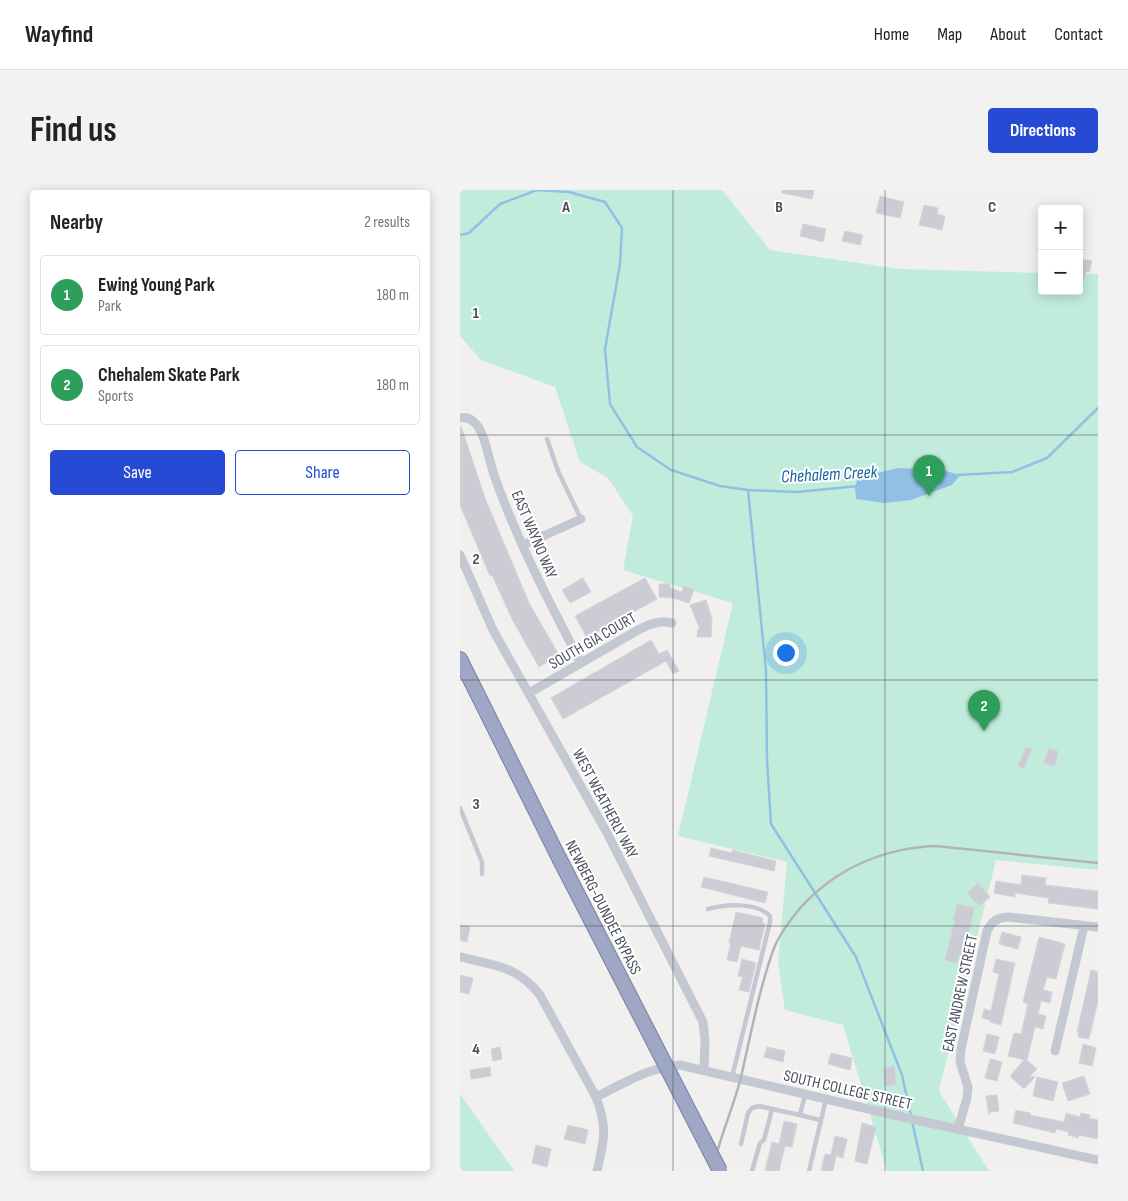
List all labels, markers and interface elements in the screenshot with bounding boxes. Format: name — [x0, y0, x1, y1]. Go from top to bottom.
text: Wayfind — [25, 20, 93, 49]
text: Home — [874, 24, 909, 45]
text: Map — [937, 24, 962, 45]
text: About — [990, 24, 1026, 45]
text: Contact — [1054, 24, 1103, 45]
button: Directions — [988, 108, 1098, 153]
text: Find us — [30, 109, 117, 152]
text: A — [561, 198, 570, 217]
text: B — [775, 198, 783, 217]
text: C — [988, 198, 996, 217]
map controls — [1038, 205, 1083, 295]
button: + — [1038, 205, 1083, 250]
text: Nearby — [50, 210, 103, 235]
text: 2 results — [364, 213, 410, 232]
button: − — [1038, 250, 1083, 295]
text: Ewing Young Park — [98, 274, 215, 297]
text: 1 — [64, 286, 70, 305]
text: 180 m — [376, 286, 409, 305]
text: Park — [98, 297, 121, 316]
text: 1 — [473, 304, 480, 323]
text: Chehalem Skate Park — [98, 364, 240, 387]
text: 2 — [63, 376, 71, 395]
text: 180 m — [376, 376, 409, 395]
text: Sports — [98, 387, 133, 406]
button: Save — [50, 450, 225, 495]
button: Share — [235, 450, 410, 495]
pin: 1 — [913, 455, 945, 496]
water label: Chehalem Creek — [780, 461, 879, 488]
street label: EAST WAYNO WAY — [507, 488, 561, 582]
text: 2 — [472, 550, 480, 569]
street label: SOUTH GIA COURT — [546, 608, 640, 674]
your location — [773, 640, 799, 666]
pin: 2 — [968, 690, 1000, 731]
street label: WEST WEATHERLY WAY — [568, 746, 642, 862]
text: 3 — [472, 795, 480, 814]
street label: NEWBERG-DUNDEE BYPASS — [561, 837, 645, 978]
street label: EAST ANDREW STREET — [939, 933, 982, 1054]
text: 4 — [472, 1040, 480, 1059]
street label: SOUTH COLLEGE STREET — [782, 1066, 914, 1115]

